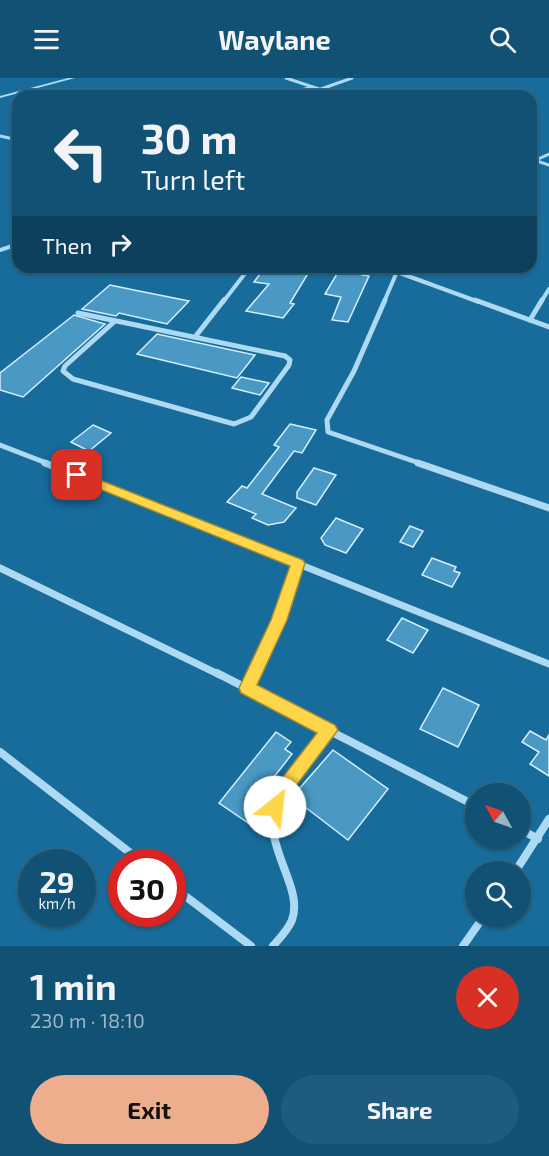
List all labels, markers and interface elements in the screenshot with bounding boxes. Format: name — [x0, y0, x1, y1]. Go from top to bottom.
icon: menu — [30, 23, 63, 56]
text: Waylane — [218, 23, 331, 55]
icon: search — [486, 23, 519, 56]
text: 30 m — [141, 112, 237, 162]
icon: left — [42, 114, 120, 192]
text: Turn left — [141, 163, 245, 195]
icon: right — [104, 228, 137, 261]
text: Then — [42, 232, 92, 258]
pin — [51, 449, 102, 500]
icon: arrive — [60, 458, 93, 491]
position arrow — [243, 775, 307, 839]
north arrow — [465, 783, 531, 849]
map controls — [465, 783, 531, 927]
speed limit sign: 30 — [108, 849, 186, 927]
button: search — [465, 861, 531, 927]
text: 29 — [39, 863, 75, 899]
text: km/h — [38, 894, 76, 912]
text: 1 min — [30, 964, 117, 1007]
button: close — [456, 966, 519, 1029]
text: 230 m · 18:10 — [30, 1008, 145, 1032]
button: Exit — [30, 1075, 269, 1144]
button: Share — [281, 1075, 519, 1144]

